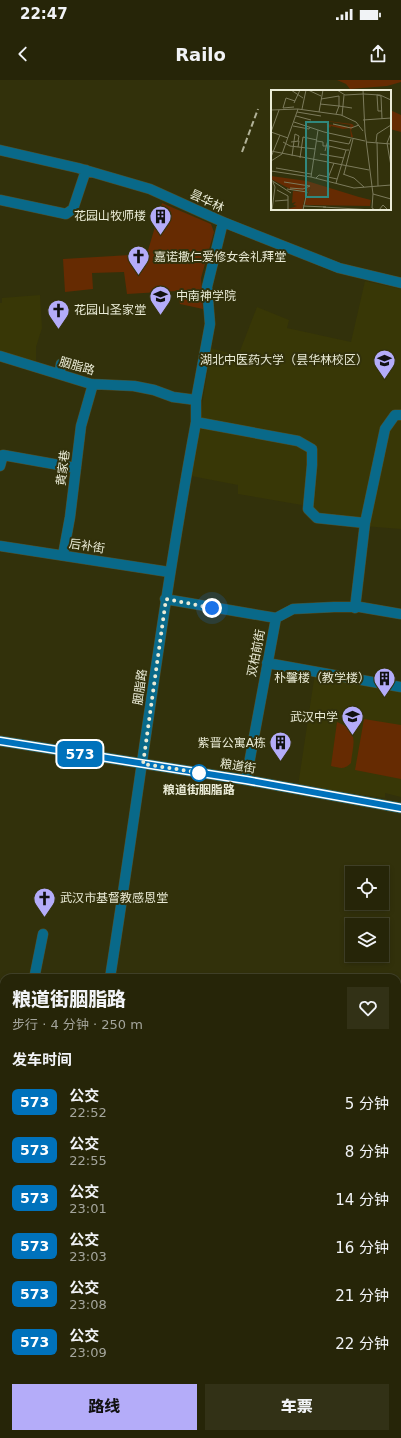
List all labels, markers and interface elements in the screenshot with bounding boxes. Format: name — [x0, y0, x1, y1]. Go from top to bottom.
text: 22:47 — [20, 5, 68, 23]
icon: back — [12, 43, 34, 65]
icon: share — [367, 43, 389, 65]
text: Railo — [175, 44, 226, 65]
inset map — [271, 90, 391, 210]
street label: 昙华林 — [188, 187, 226, 215]
building icon: 花园山牧师楼 — [148, 203, 174, 236]
place label: 花园山牧师楼 — [74, 209, 146, 223]
church icon: 嘉诺撒仁爱修女会礼拜堂 — [126, 244, 152, 277]
place label: 嘉诺撒仁爱修女会礼拜堂 — [154, 250, 286, 264]
school or university icon: 中南神学院 — [147, 283, 173, 316]
place label: 中南神学院 — [176, 289, 236, 303]
church icon: 花园山圣家堂 — [46, 297, 72, 330]
place label: 花园山圣家堂 — [74, 303, 146, 317]
school or university icon: 湖北中医药大学（昙华林校区） — [371, 347, 397, 380]
place label: 湖北中医药大学（昙华林校区） — [200, 353, 368, 367]
street label: 胭脂路 — [58, 354, 96, 378]
street label: 黄家巷 — [54, 449, 72, 487]
street label: 后补街 — [68, 536, 106, 556]
your location — [202, 598, 222, 618]
street label: 双柏前街 — [245, 628, 267, 678]
building icon: 朴馨楼（教学楼） — [372, 665, 398, 698]
street label: 胭脂路 — [131, 668, 149, 706]
place label: 朴馨楼（教学楼） — [274, 671, 370, 685]
school or university icon: 武汉中学 — [340, 704, 366, 737]
place label: 武汉中学 — [290, 710, 338, 724]
building icon: 紫晋公寓A栋 — [268, 730, 294, 763]
place label: 紫晋公寓A栋 — [198, 736, 266, 750]
line badge: 573 — [57, 741, 103, 767]
text: 573 — [65, 746, 95, 762]
street label: 粮道街 — [219, 756, 257, 776]
marker: 粮道街胭脂路 — [190, 764, 208, 782]
place label: 粮道街胭脂路 — [163, 783, 235, 797]
map controls — [345, 866, 389, 962]
button: locate — [345, 866, 389, 910]
church icon: 武汉市基督教感恩堂 — [31, 885, 57, 918]
place label: 武汉市基督教感恩堂 — [60, 891, 168, 905]
button: layers — [345, 918, 389, 962]
button: heart — [347, 987, 389, 1029]
text: 粮道街胭脂路 — [12, 988, 126, 1010]
text: 步行 · 4 分钟 · 250 m — [12, 1017, 143, 1032]
text: 发车时间 — [12, 1051, 72, 1069]
text: 公交 — [69, 1087, 99, 1105]
text: 573 — [20, 1094, 49, 1110]
text: 5 分钟 — [345, 1095, 389, 1113]
text: 22:52 — [69, 1105, 107, 1120]
text: 公交 — [69, 1135, 99, 1153]
text: 573 — [20, 1142, 49, 1158]
text: 8 分钟 — [345, 1143, 389, 1161]
text: 22:55 — [69, 1153, 107, 1168]
text: 公交 — [69, 1183, 99, 1201]
text: 573 — [20, 1190, 49, 1206]
text: 14 分钟 — [335, 1191, 389, 1209]
text: 23:01 — [69, 1201, 107, 1216]
text: 公交 — [69, 1231, 99, 1249]
text: 573 — [20, 1238, 49, 1254]
text: 16 分钟 — [335, 1239, 389, 1257]
text: 23:03 — [69, 1249, 107, 1264]
text: 公交 — [69, 1279, 99, 1297]
text: 573 — [20, 1286, 49, 1302]
text: 21 分钟 — [335, 1287, 389, 1305]
text: 23:08 — [69, 1297, 107, 1312]
text: 公交 — [69, 1327, 99, 1345]
text: 573 — [20, 1334, 49, 1350]
text: 22 分钟 — [335, 1335, 389, 1353]
text: 23:09 — [69, 1345, 107, 1360]
button: 路线 — [12, 1384, 197, 1430]
button: 车票 — [205, 1384, 389, 1430]

